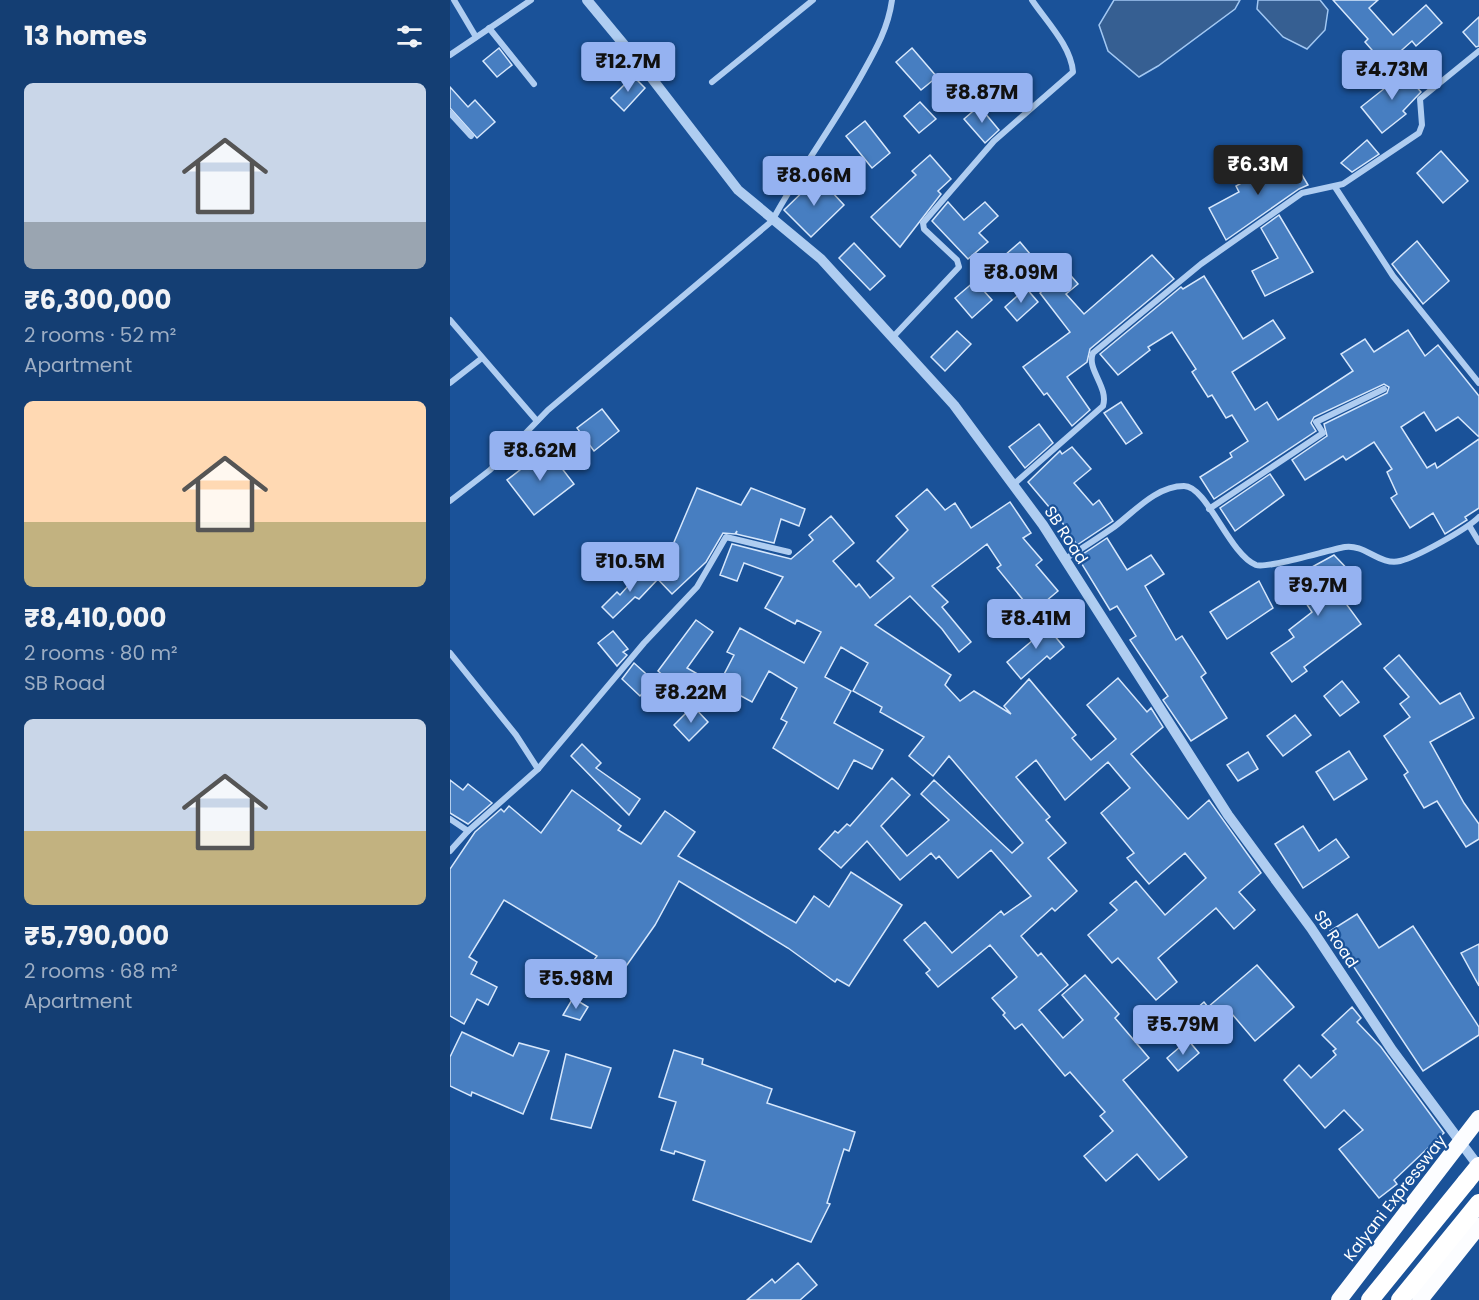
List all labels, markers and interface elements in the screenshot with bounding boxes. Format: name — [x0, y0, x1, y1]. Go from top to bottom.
text: 13 homes — [24, 18, 147, 54]
icon: filters — [393, 20, 426, 53]
pin: ₹12.7M — [579, 42, 677, 93]
text: ₹12.7M — [595, 47, 661, 75]
pin: ₹4.73M — [1343, 50, 1441, 101]
text: ₹4.73M — [1356, 55, 1428, 83]
pin: ₹8.87M — [933, 73, 1031, 124]
text: ₹8.87M — [946, 78, 1018, 106]
icon: home — [171, 122, 279, 230]
pin: ₹6.3M — [1216, 145, 1300, 196]
text: ₹6.3M — [1228, 150, 1288, 178]
pin: ₹8.06M — [765, 156, 863, 207]
text: ₹8.06M — [777, 161, 851, 189]
pin: ₹8.09M — [972, 253, 1070, 304]
text: ₹8.09M — [984, 258, 1058, 286]
text: ₹6,300,000 — [24, 282, 172, 318]
text: 2 rooms · 52 m² — [24, 321, 176, 349]
text: Apartment — [24, 351, 132, 379]
pin: ₹8.62M — [491, 431, 589, 482]
text: ₹8.62M — [503, 436, 577, 464]
icon: home — [171, 440, 279, 548]
street label: SB Road — [1039, 501, 1093, 569]
pin: ₹10.5M — [581, 542, 679, 593]
text: ₹10.5M — [595, 547, 665, 575]
pin: ₹9.7M — [1276, 566, 1360, 617]
text: ₹9.7M — [1289, 571, 1347, 599]
pin: ₹8.41M — [987, 599, 1085, 650]
text: ₹8,410,000 — [24, 600, 167, 636]
text: ₹8.41M — [1001, 604, 1071, 632]
text: 2 rooms · 80 m² — [24, 639, 178, 667]
text: SB Road — [24, 669, 105, 697]
pin: ₹8.22M — [642, 673, 740, 724]
text: ₹8.22M — [655, 678, 727, 706]
icon: home — [171, 758, 279, 866]
street label: SB Road — [1308, 906, 1364, 972]
text: ₹5,790,000 — [24, 918, 169, 954]
text: 2 rooms · 68 m² — [24, 957, 178, 985]
pin: ₹5.98M — [527, 959, 625, 1010]
text: ₹5.98M — [539, 964, 613, 992]
text: Apartment — [24, 987, 132, 1015]
pin: ₹5.79M — [1134, 1005, 1232, 1056]
text: ₹5.79M — [1147, 1010, 1219, 1038]
street label: Kalyani Expressway — [1338, 1130, 1452, 1266]

